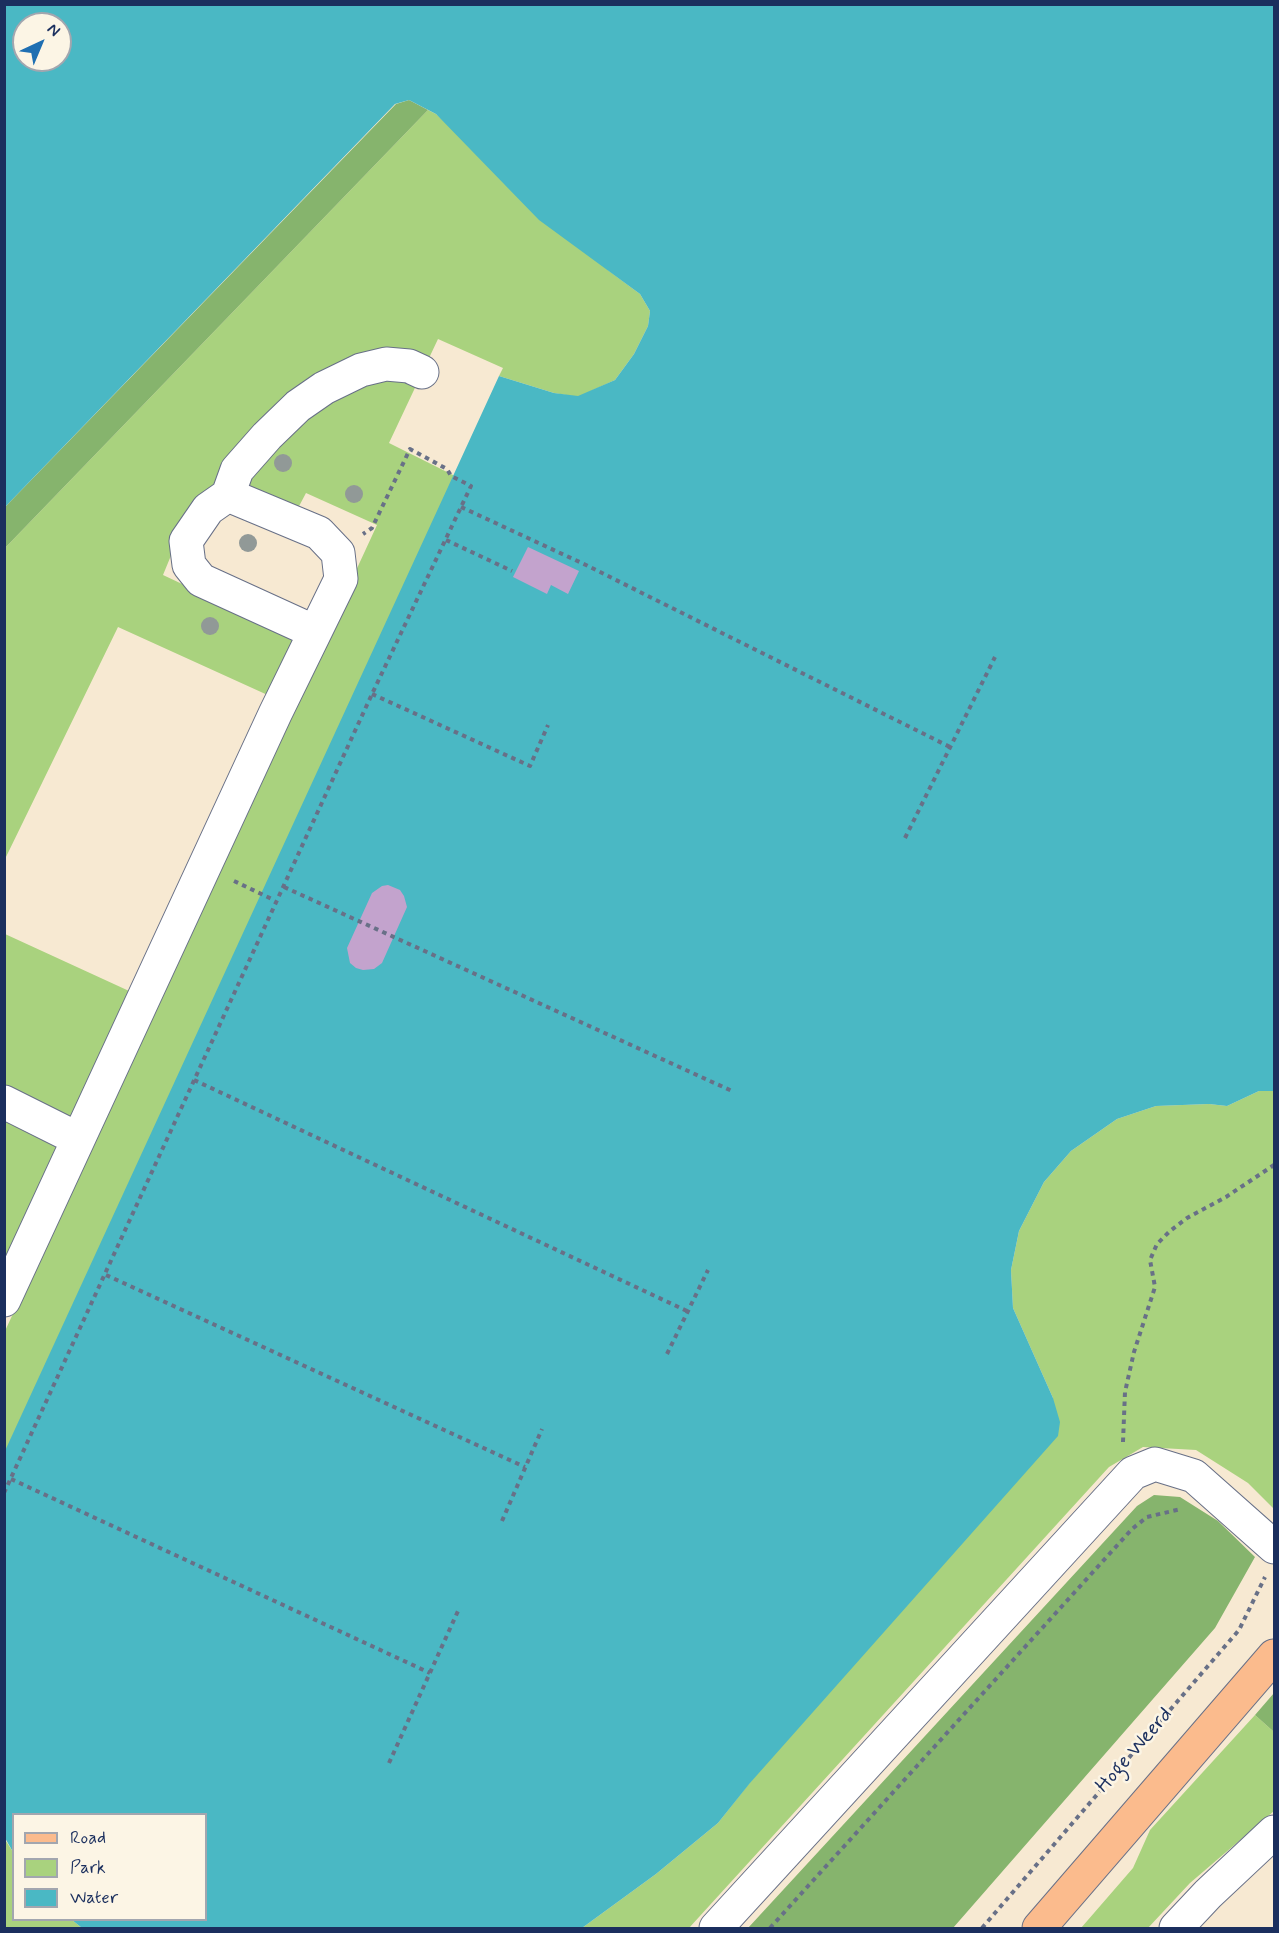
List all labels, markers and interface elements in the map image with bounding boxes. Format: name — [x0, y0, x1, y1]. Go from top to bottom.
north arrow — [12, 12, 72, 72]
text: N — [42, 19, 65, 41]
street label: Hoge Weerd — [1091, 1703, 1179, 1799]
legend — [12, 1813, 207, 1921]
text: Road — [70, 1826, 106, 1850]
text: Park — [70, 1856, 106, 1880]
text: Water — [70, 1886, 118, 1910]

